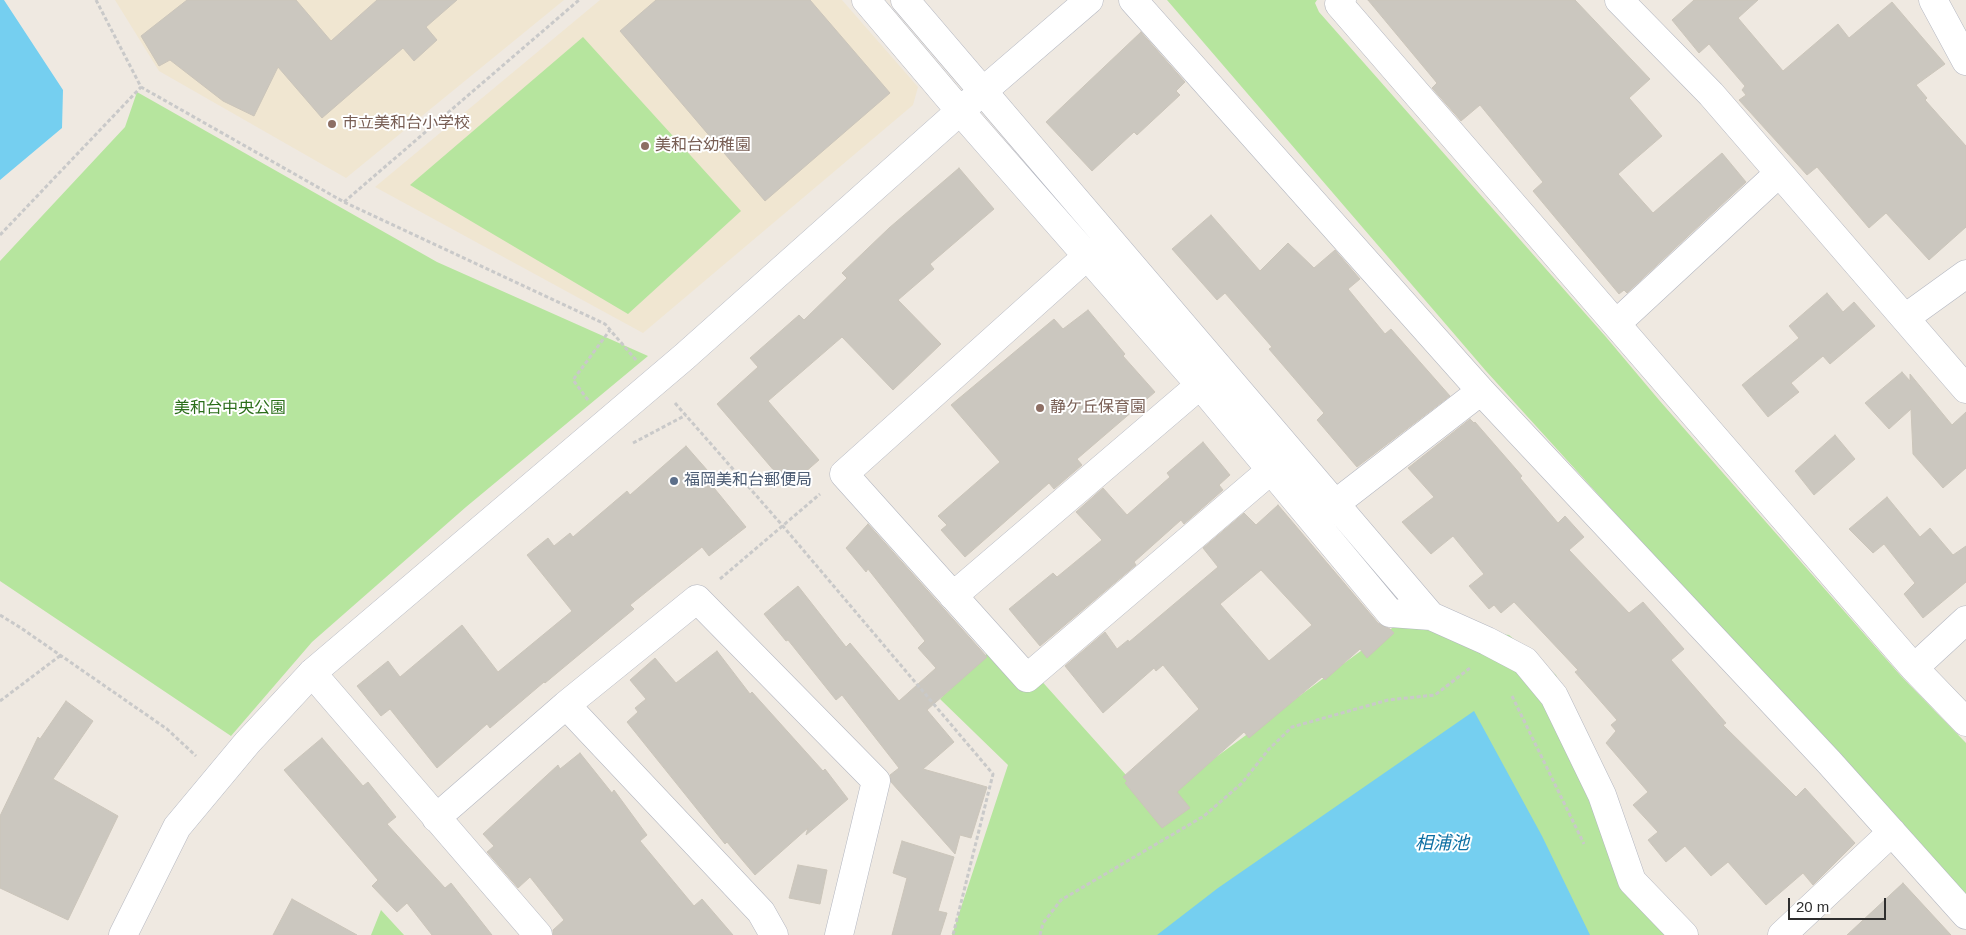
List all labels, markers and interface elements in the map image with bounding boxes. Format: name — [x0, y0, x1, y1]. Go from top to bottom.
place label: 市立美和台小学校 — [342, 114, 470, 134]
marker: 市立美和台小学校 — [326, 118, 338, 130]
place label: 美和台幼稚園 — [655, 136, 751, 156]
marker: 美和台幼稚園 — [639, 140, 651, 152]
place label: 静ケ丘保育園 — [1050, 398, 1146, 418]
park label: 美和台中央公園 — [174, 399, 286, 419]
marker: 静ケ丘保育園 — [1034, 402, 1046, 414]
place label: 福岡美和台郵便局 — [684, 471, 812, 491]
marker: 福岡美和台郵便局 — [668, 475, 680, 487]
water label: 相浦池 — [1415, 833, 1469, 855]
scale bar — [1791, 888, 1888, 920]
text: 20 m — [1796, 898, 1829, 915]

